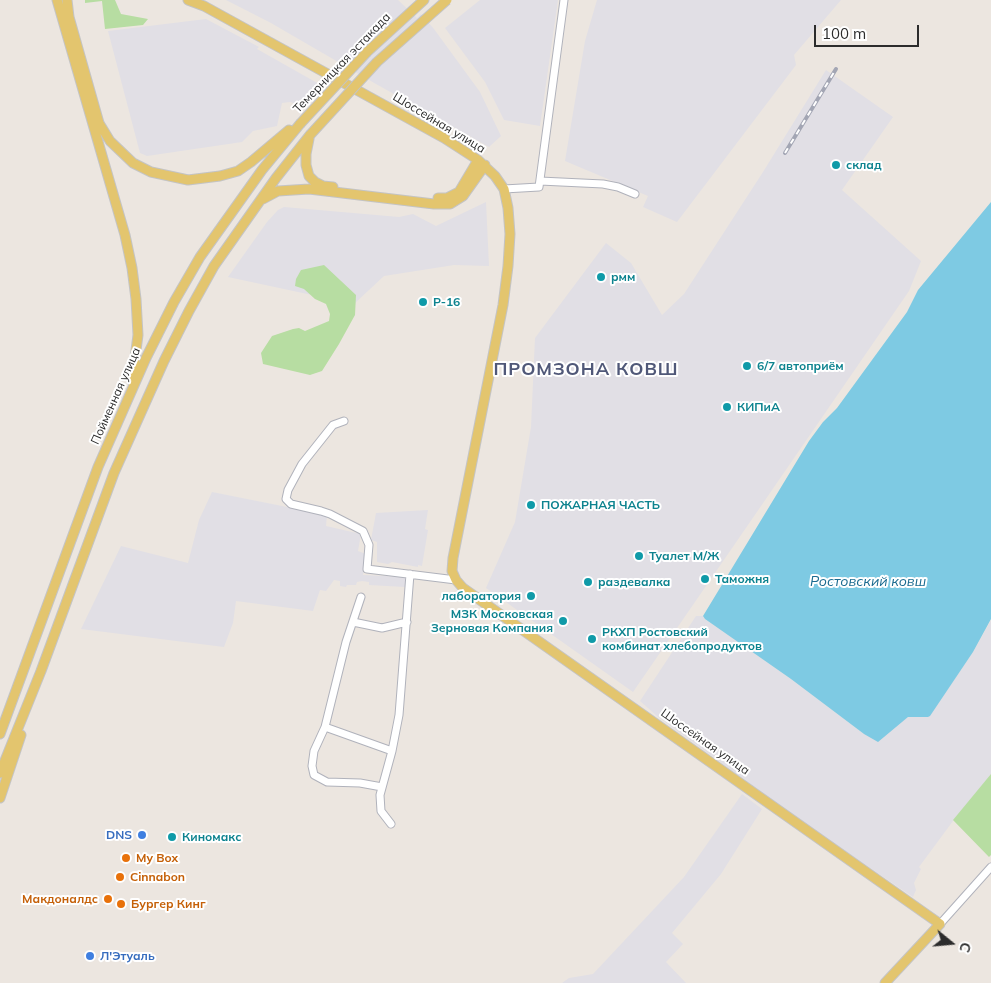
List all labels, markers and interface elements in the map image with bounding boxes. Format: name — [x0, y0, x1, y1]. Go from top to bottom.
street label: Темерницкая эстакада — [290, 10, 394, 116]
scale bar — [816, 15, 921, 47]
text: 100 m — [822, 24, 866, 43]
street label: Шоссейная улица — [390, 90, 488, 156]
place label: склад — [846, 158, 882, 172]
marker: склад — [830, 159, 842, 171]
place label: рмм — [611, 270, 635, 284]
marker: рмм — [595, 271, 607, 283]
place label: Р-16 — [433, 295, 460, 309]
marker: Р-16 — [417, 296, 429, 308]
street label: Пойменная улица — [88, 345, 144, 447]
district label: ПРОМЗОНА КОВШ — [492, 359, 680, 381]
place label: 6/7 автоприём — [757, 359, 844, 373]
marker: 6/7 автоприём — [741, 360, 753, 372]
place label: КИПиА — [737, 400, 780, 414]
marker: КИПиА — [721, 401, 733, 413]
place label: ПОЖАРНАЯ ЧАСТЬ — [541, 498, 660, 512]
marker: ПОЖАРНАЯ ЧАСТЬ — [525, 499, 537, 511]
place label: Туалет М/Ж — [649, 549, 720, 563]
marker: Туалет М/Ж — [633, 550, 645, 562]
place label: Таможня — [715, 572, 769, 586]
marker: Таможня — [699, 573, 711, 585]
water label: Ростовский ковш — [810, 574, 926, 590]
place label: раздевалка — [598, 575, 670, 589]
marker: раздевалка — [582, 576, 594, 588]
place label: лаборатория — [441, 589, 521, 603]
marker: лаборатория — [525, 590, 537, 602]
place label: МЗК Московская Зерновая Компания — [431, 607, 553, 635]
marker: МЗК Московская Зерновая Компания — [557, 615, 569, 627]
place label: РКХП Ростовский комбинат хлебопродуктов — [602, 625, 762, 653]
marker: РКХП Ростовский комбинат хлебопродуктов — [586, 633, 598, 645]
street label: Шоссейная улица — [658, 706, 752, 778]
place label: DNS — [106, 828, 132, 842]
marker: DNS — [136, 829, 148, 841]
place label: Киномакс — [182, 830, 241, 844]
marker: Киномакс — [166, 831, 178, 843]
place label: My Box — [136, 851, 178, 865]
marker: My Box — [120, 852, 132, 864]
place label: Cinnabon — [130, 870, 185, 884]
marker: Cinnabon — [114, 871, 126, 883]
place label: Макдоналдс — [22, 892, 98, 906]
marker: Макдоналдс — [102, 893, 114, 905]
place label: Бургер Кинг — [131, 897, 205, 911]
marker: Бургер Кинг — [115, 898, 127, 910]
north arrow — [926, 918, 976, 968]
text: С — [955, 940, 975, 955]
place label: Л'Этуаль — [100, 949, 155, 963]
marker: Л'Этуаль — [84, 950, 96, 962]

